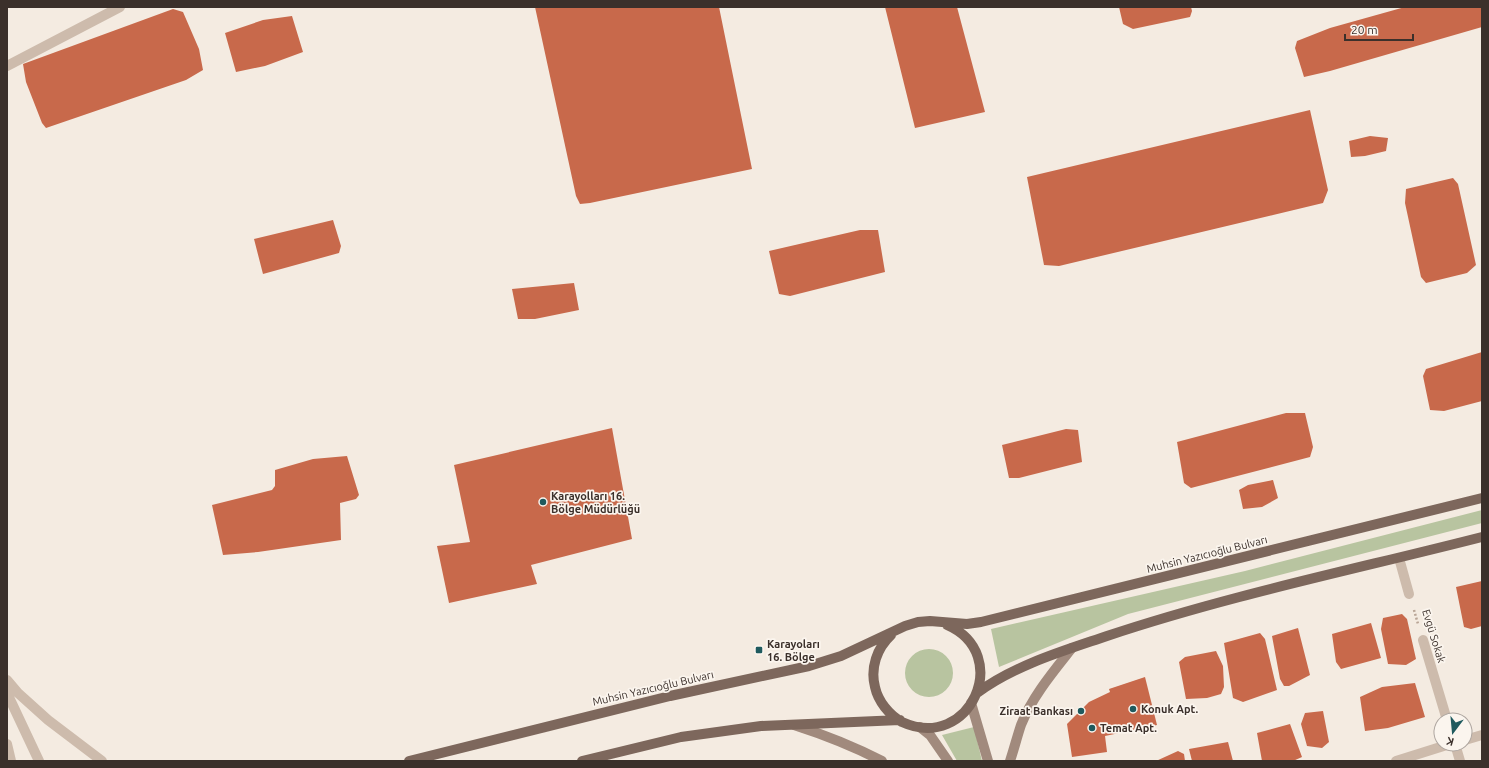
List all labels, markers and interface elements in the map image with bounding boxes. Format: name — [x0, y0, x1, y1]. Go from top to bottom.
scale bar — [1345, 16, 1413, 42]
text: 20 m — [1351, 23, 1378, 36]
place label: Karayolları 16. Bölge Müdürlüğü — [551, 490, 640, 515]
marker: Karayolları 16. Bölge Müdürlüğü — [538, 497, 548, 507]
street label: Muhsin Yazıcıoğlu Bulvarı — [1145, 533, 1269, 575]
street label: Evgü Sokak — [1420, 608, 1448, 665]
place label: Karayoları 16. Bölge — [767, 638, 820, 663]
marker: Karayoları 16. Bölge — [754, 645, 764, 655]
street label: Muhsin Yazıcıoğlu Bulvarı — [591, 668, 715, 708]
place label: Konuk Apt. — [1141, 703, 1198, 715]
marker: Konuk Apt. — [1128, 704, 1138, 714]
place label: Ziraat Bankası — [1000, 705, 1073, 717]
marker: Ziraat Bankası — [1076, 706, 1086, 716]
north arrow — [1433, 712, 1473, 752]
place label: Temat Apt. — [1100, 722, 1157, 734]
marker: Temat Apt. — [1087, 723, 1097, 733]
text: K — [1444, 735, 1455, 748]

